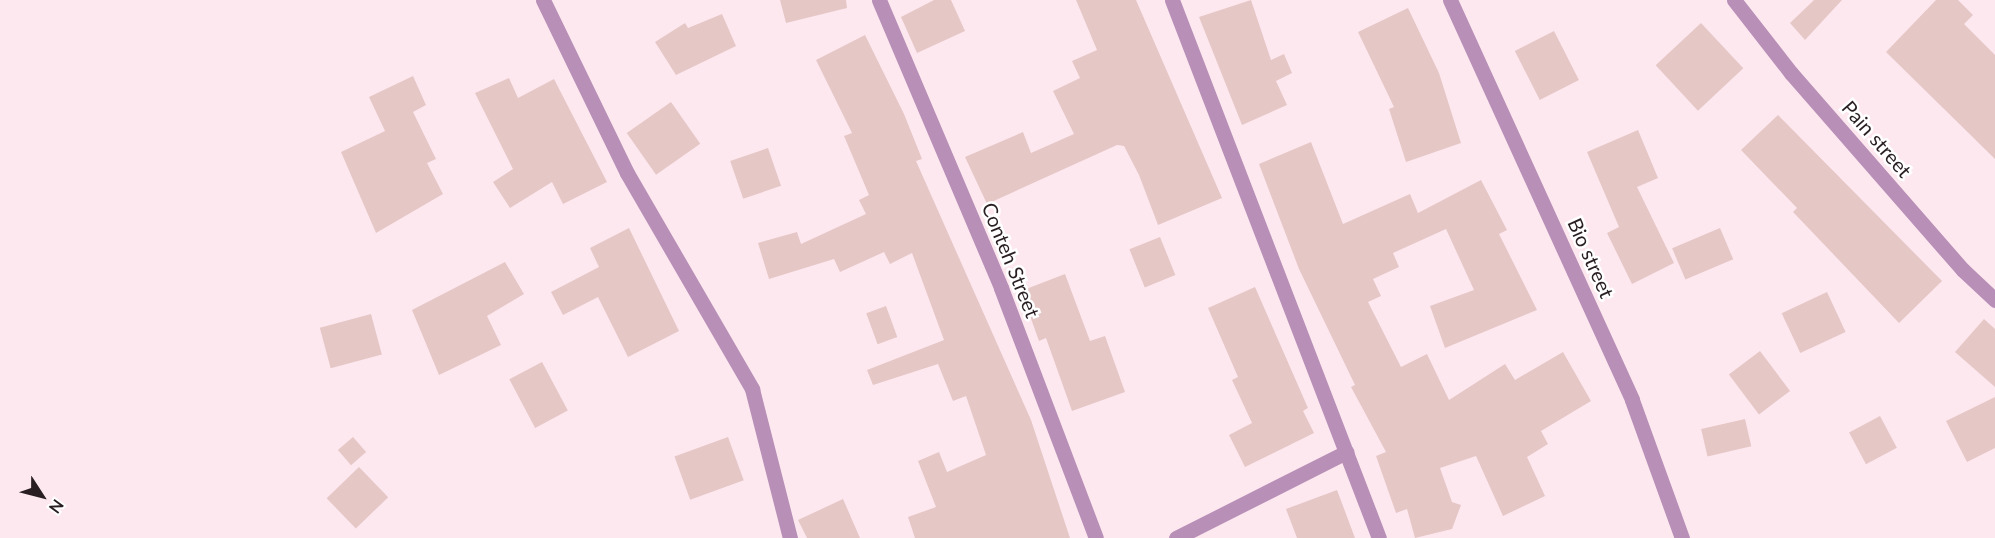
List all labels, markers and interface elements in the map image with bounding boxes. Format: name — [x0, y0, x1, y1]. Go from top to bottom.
street label: Pain street — [1837, 96, 1917, 182]
street label: Conteh Street — [977, 199, 1045, 321]
street label: Bio street — [1563, 214, 1619, 302]
north arrow — [12, 466, 72, 526]
text: N — [46, 496, 68, 517]

